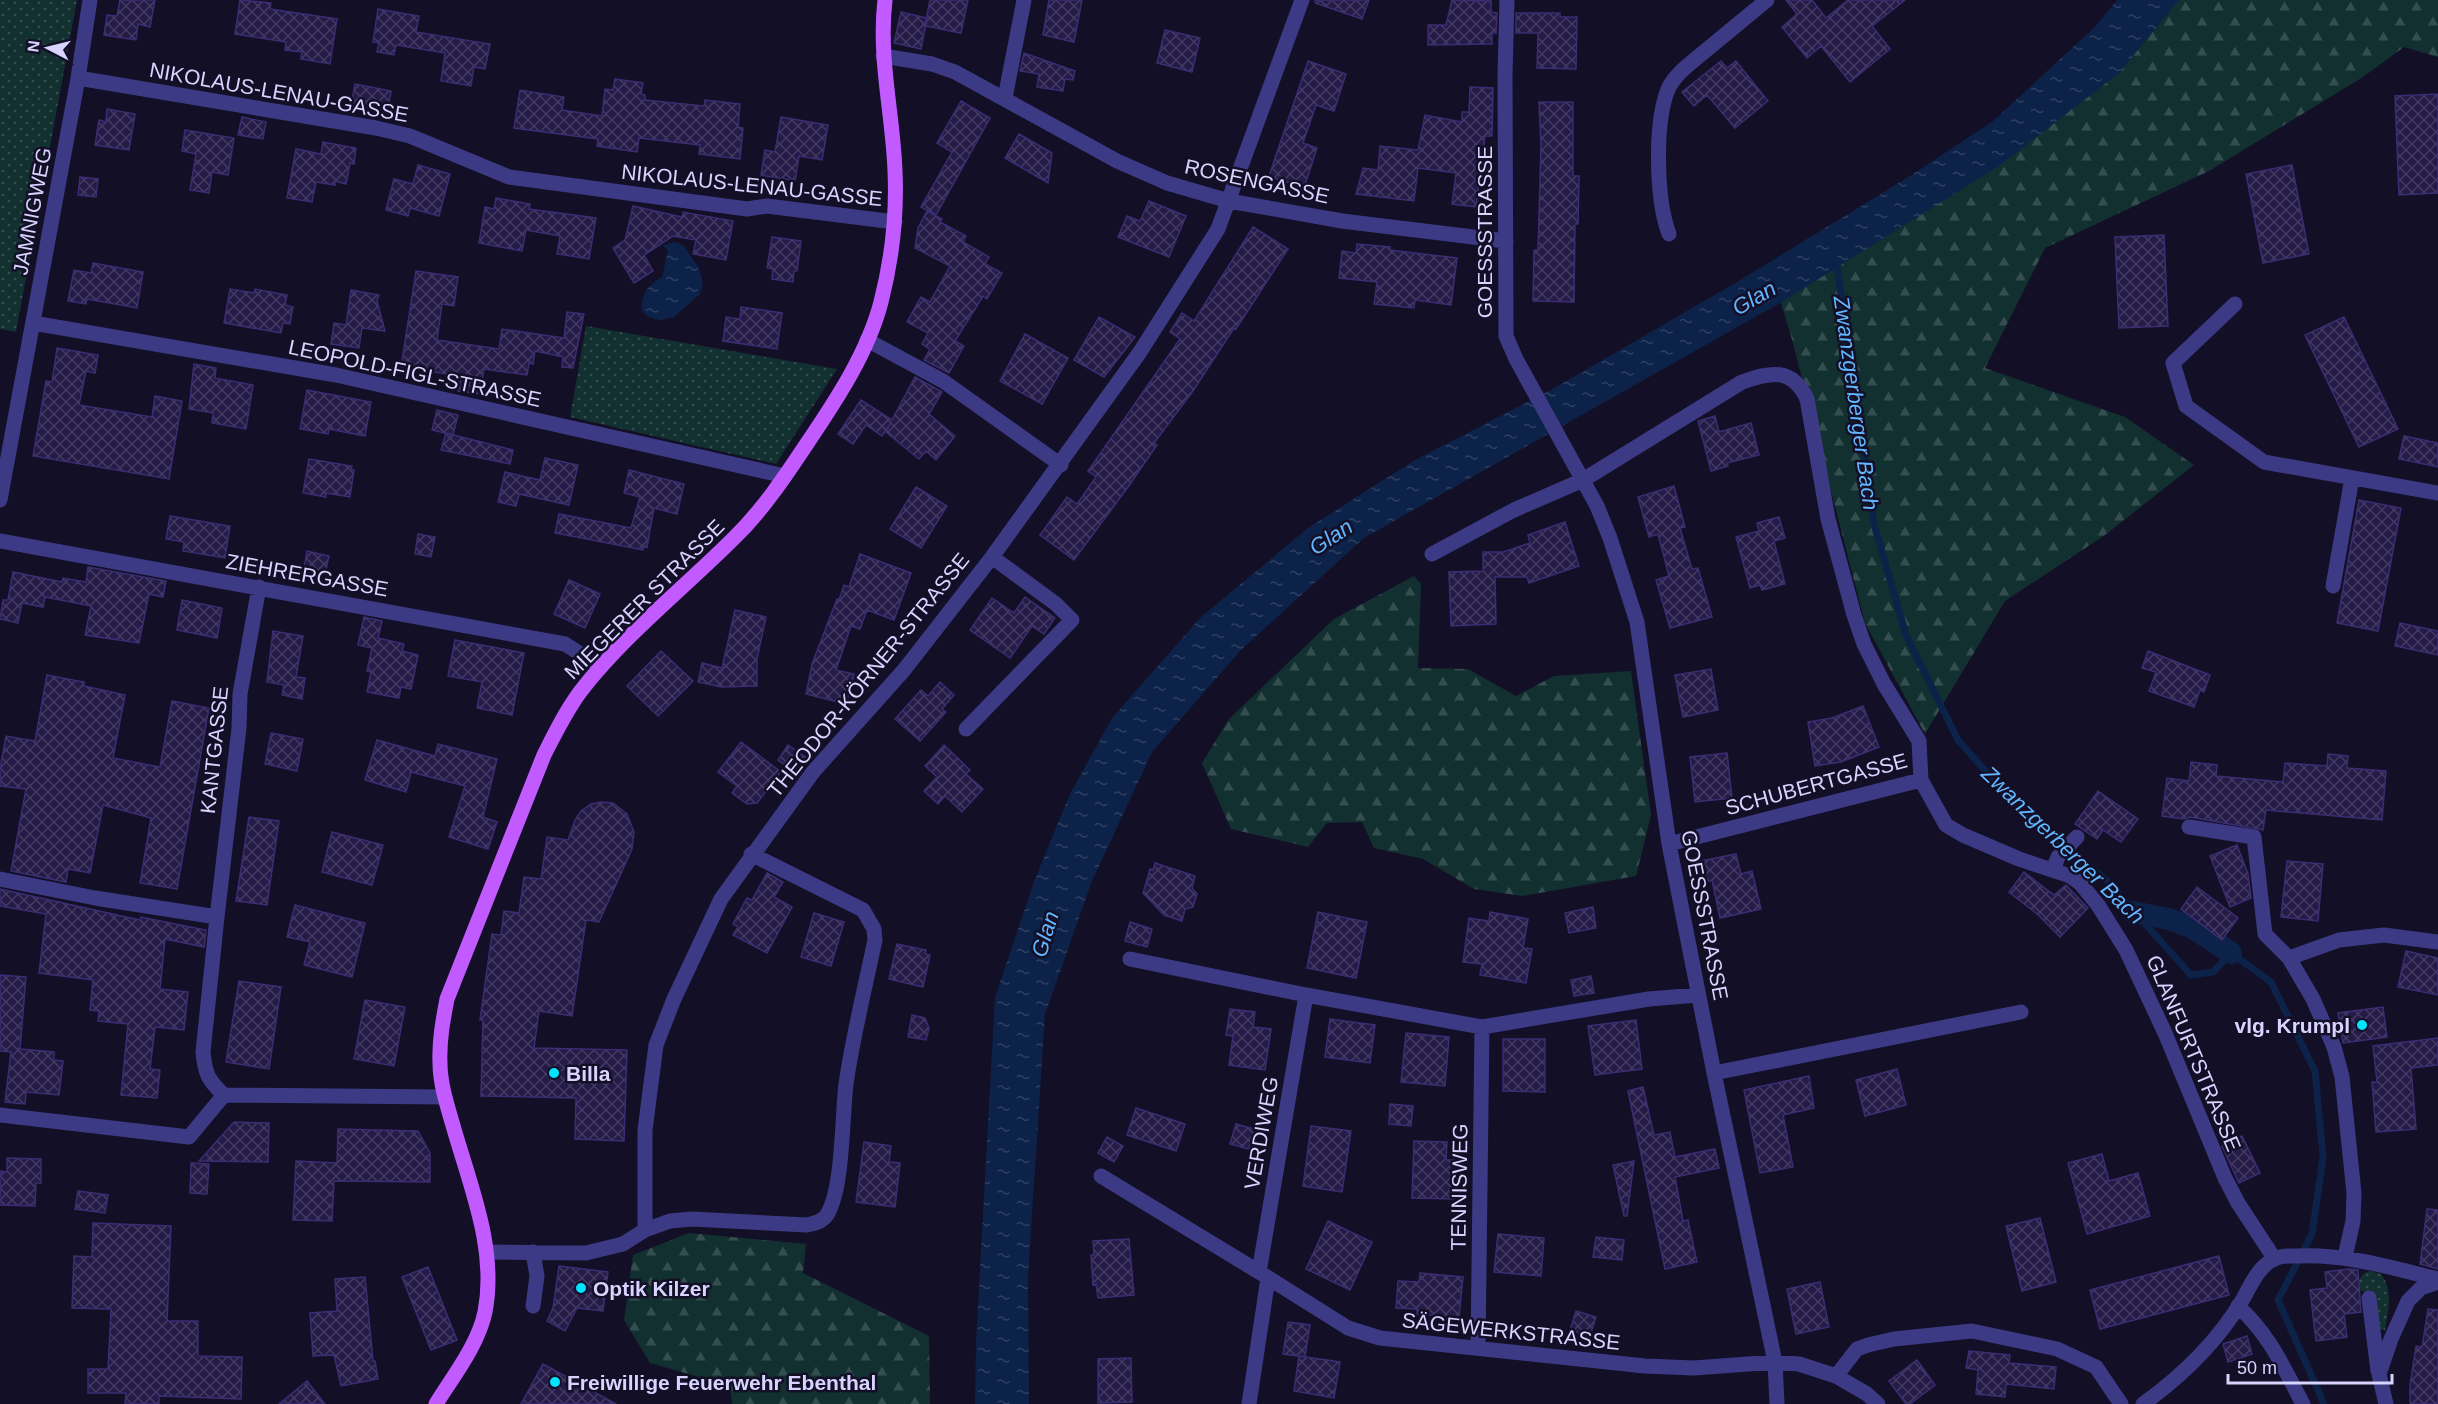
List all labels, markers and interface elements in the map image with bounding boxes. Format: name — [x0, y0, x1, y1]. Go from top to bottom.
north arrow — [18, 18, 78, 78]
text: N — [24, 39, 43, 53]
street label: NIKOLAUS-LENAU-GASSE — [148, 58, 410, 126]
street label: JAMNIGWEG — [8, 145, 56, 277]
street label: GOESSSTRASSE — [1473, 146, 1496, 318]
street label: ROSENGASSE — [1183, 154, 1331, 208]
street label: NIKOLAUS-LENAU-GASSE — [620, 160, 884, 210]
water label: Glan — [1728, 276, 1780, 320]
water label: Zwanzgerberger Bach — [1828, 293, 1883, 512]
street label: LEOPOLD-FIGL-STRASSE — [286, 335, 544, 411]
water label: Glan — [1305, 514, 1357, 560]
street label: MIEGERER STRASSE — [560, 515, 728, 683]
street label: ZIEHRERGASSE — [224, 549, 390, 601]
street label: THEODOR-KÖRNER-STRASSE — [763, 549, 973, 801]
street label: KANTGASSE — [196, 685, 232, 815]
street label: SCHUBERTGASSE — [1722, 749, 1910, 819]
water label: Zwanzgerberger Bach — [1976, 760, 2150, 929]
street label: GOESSSTRASSE — [1677, 828, 1733, 1002]
water label: Glan — [1026, 908, 1064, 960]
street label: GLANFURTSTRASSE — [2142, 951, 2246, 1155]
place label: vlg. Krumpl — [2234, 1014, 2350, 1037]
marker: vlg. Krumpl — [2355, 1018, 2369, 1032]
place label: Billa — [566, 1062, 611, 1085]
marker: Billa — [547, 1066, 561, 1080]
street label: VERDIWEG — [1240, 1075, 1282, 1191]
street label: TENNISWEG — [1446, 1123, 1472, 1251]
place label: Optik Kilzer — [593, 1277, 710, 1300]
marker: Optik Kilzer — [574, 1281, 588, 1295]
street label: SÄGEWERKSTRASSE — [1401, 1308, 1621, 1354]
scale bar — [2228, 1347, 2392, 1385]
text: 50 m — [2237, 1358, 2277, 1378]
place label: Freiwillige Feuerwehr Ebenthal — [567, 1371, 876, 1394]
marker: Freiwillige Feuerwehr Ebenthal — [548, 1375, 562, 1389]

